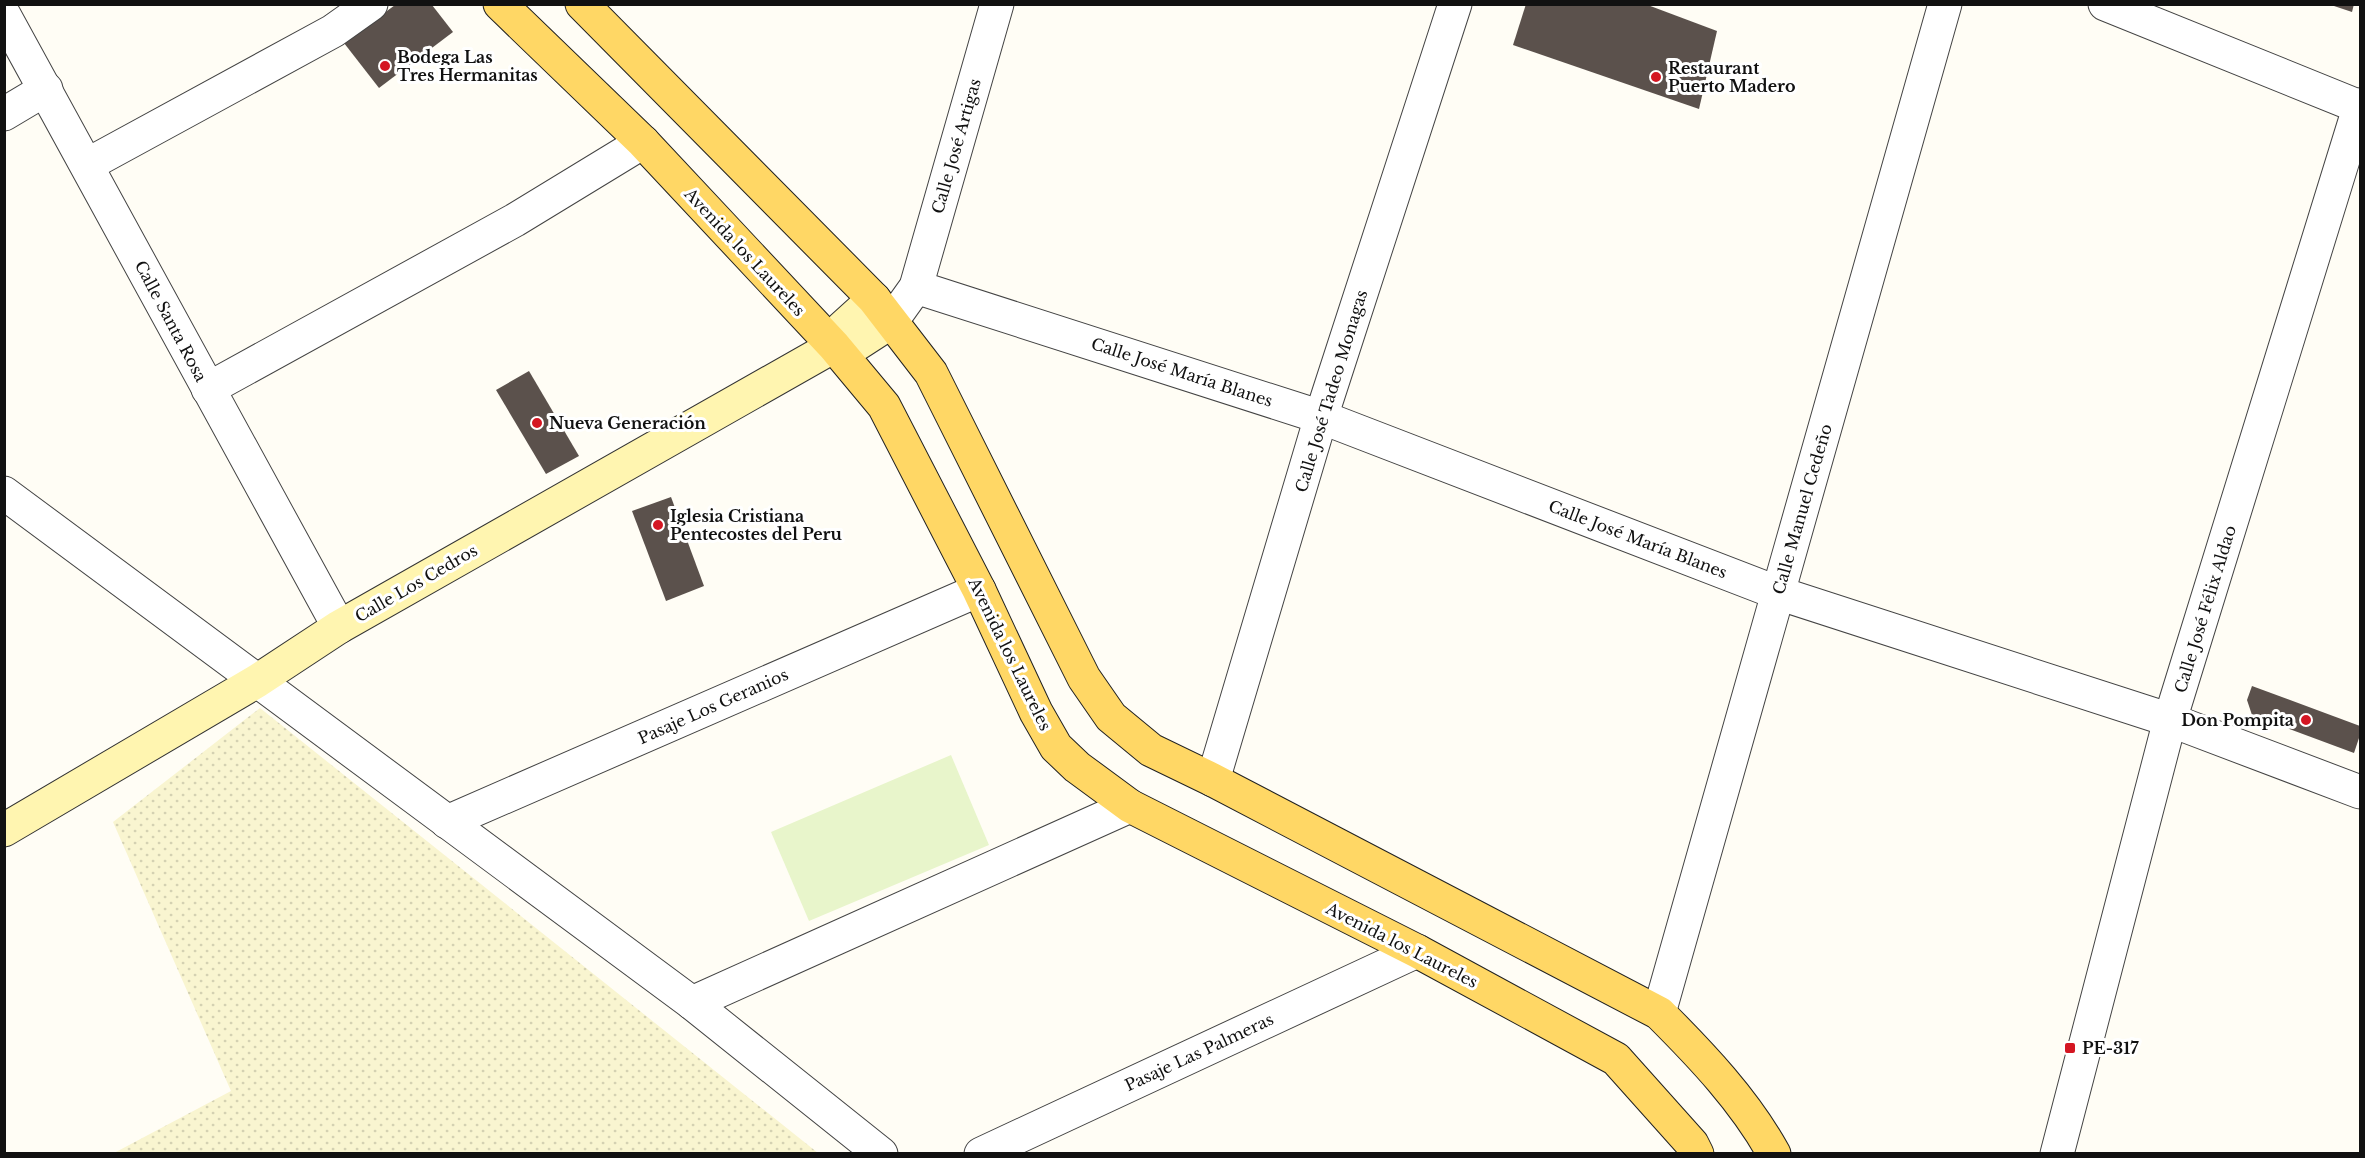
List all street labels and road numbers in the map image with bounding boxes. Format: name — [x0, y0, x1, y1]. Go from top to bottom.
street label: Calle José Artigas — [927, 76, 985, 216]
street label: Avenida los Laureles — [680, 183, 809, 320]
street label: Calle Santa Rosa — [131, 257, 211, 385]
street label: Calle José Tadeo Monagas — [1291, 287, 1371, 495]
street label: Calle José María Blanes — [1089, 333, 1275, 411]
street label: Calle Manuel Cedeño — [1768, 421, 1836, 597]
street label: Calle José María Blanes — [1546, 496, 1730, 582]
street label: Calle José Félix Aldao — [2170, 523, 2240, 695]
street label: Calle Los Cedros — [351, 540, 481, 626]
street label: Avenida los Laureles — [964, 573, 1056, 734]
street label: Pasaje Los Geranios — [635, 664, 791, 748]
street label: Avenida los Laureles — [1322, 898, 1481, 992]
street label: Pasaje Las Palmeras — [1121, 1009, 1277, 1095]

